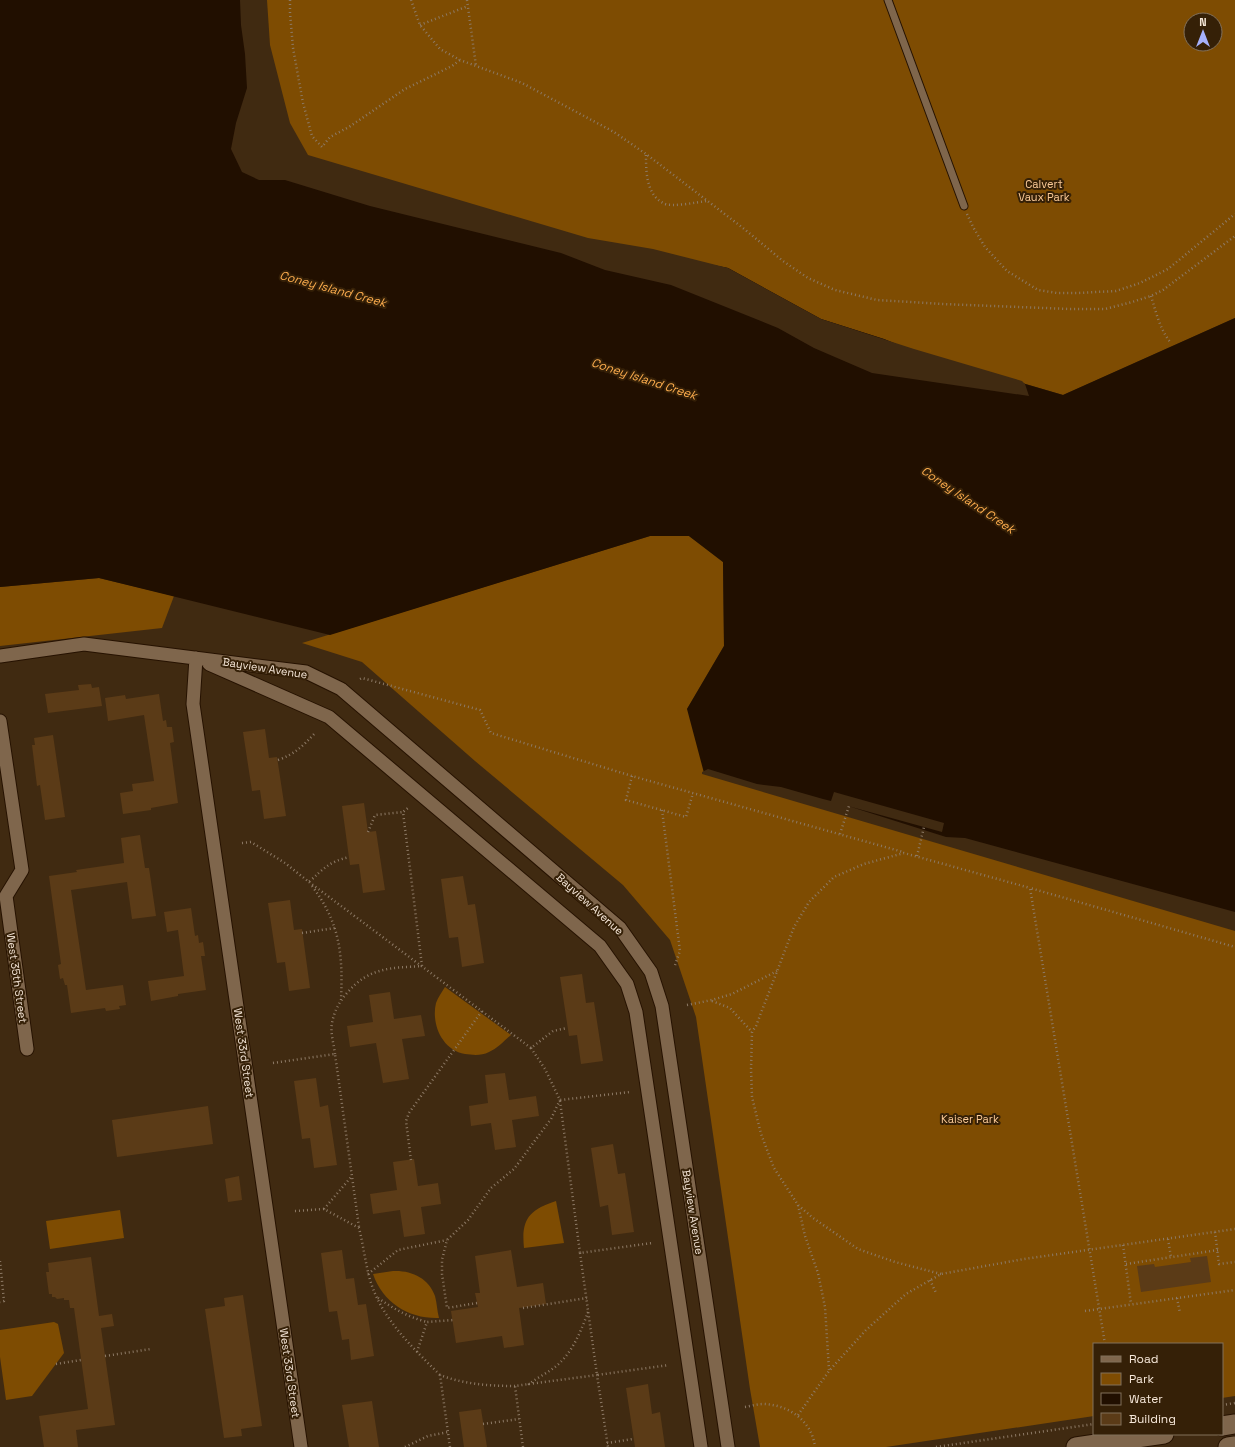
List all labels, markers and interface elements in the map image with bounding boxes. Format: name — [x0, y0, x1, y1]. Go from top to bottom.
north arrow — [1183, 12, 1223, 52]
text: N — [1199, 15, 1207, 29]
park label: Calvert Vaux Park — [1018, 177, 1070, 204]
water label: Coney Island Creek — [278, 267, 390, 311]
water label: Coney Island Creek — [589, 354, 700, 404]
water label: Coney Island Creek — [918, 463, 1019, 538]
street label: Bayview Avenue — [222, 654, 308, 682]
street label: Bayview Avenue — [554, 870, 626, 938]
street label: West 35th Street — [4, 932, 30, 1024]
street label: West 33rd Street — [231, 1007, 257, 1099]
park label: Kaiser Park — [941, 1112, 999, 1126]
street label: Bayview Avenue — [679, 1169, 707, 1255]
street label: West 33rd Street — [277, 1327, 303, 1419]
legend — [1093, 1343, 1223, 1435]
text: Road — [1129, 1351, 1158, 1367]
text: Park — [1129, 1371, 1154, 1387]
text: Water — [1129, 1391, 1163, 1407]
text: Building — [1129, 1411, 1176, 1427]

